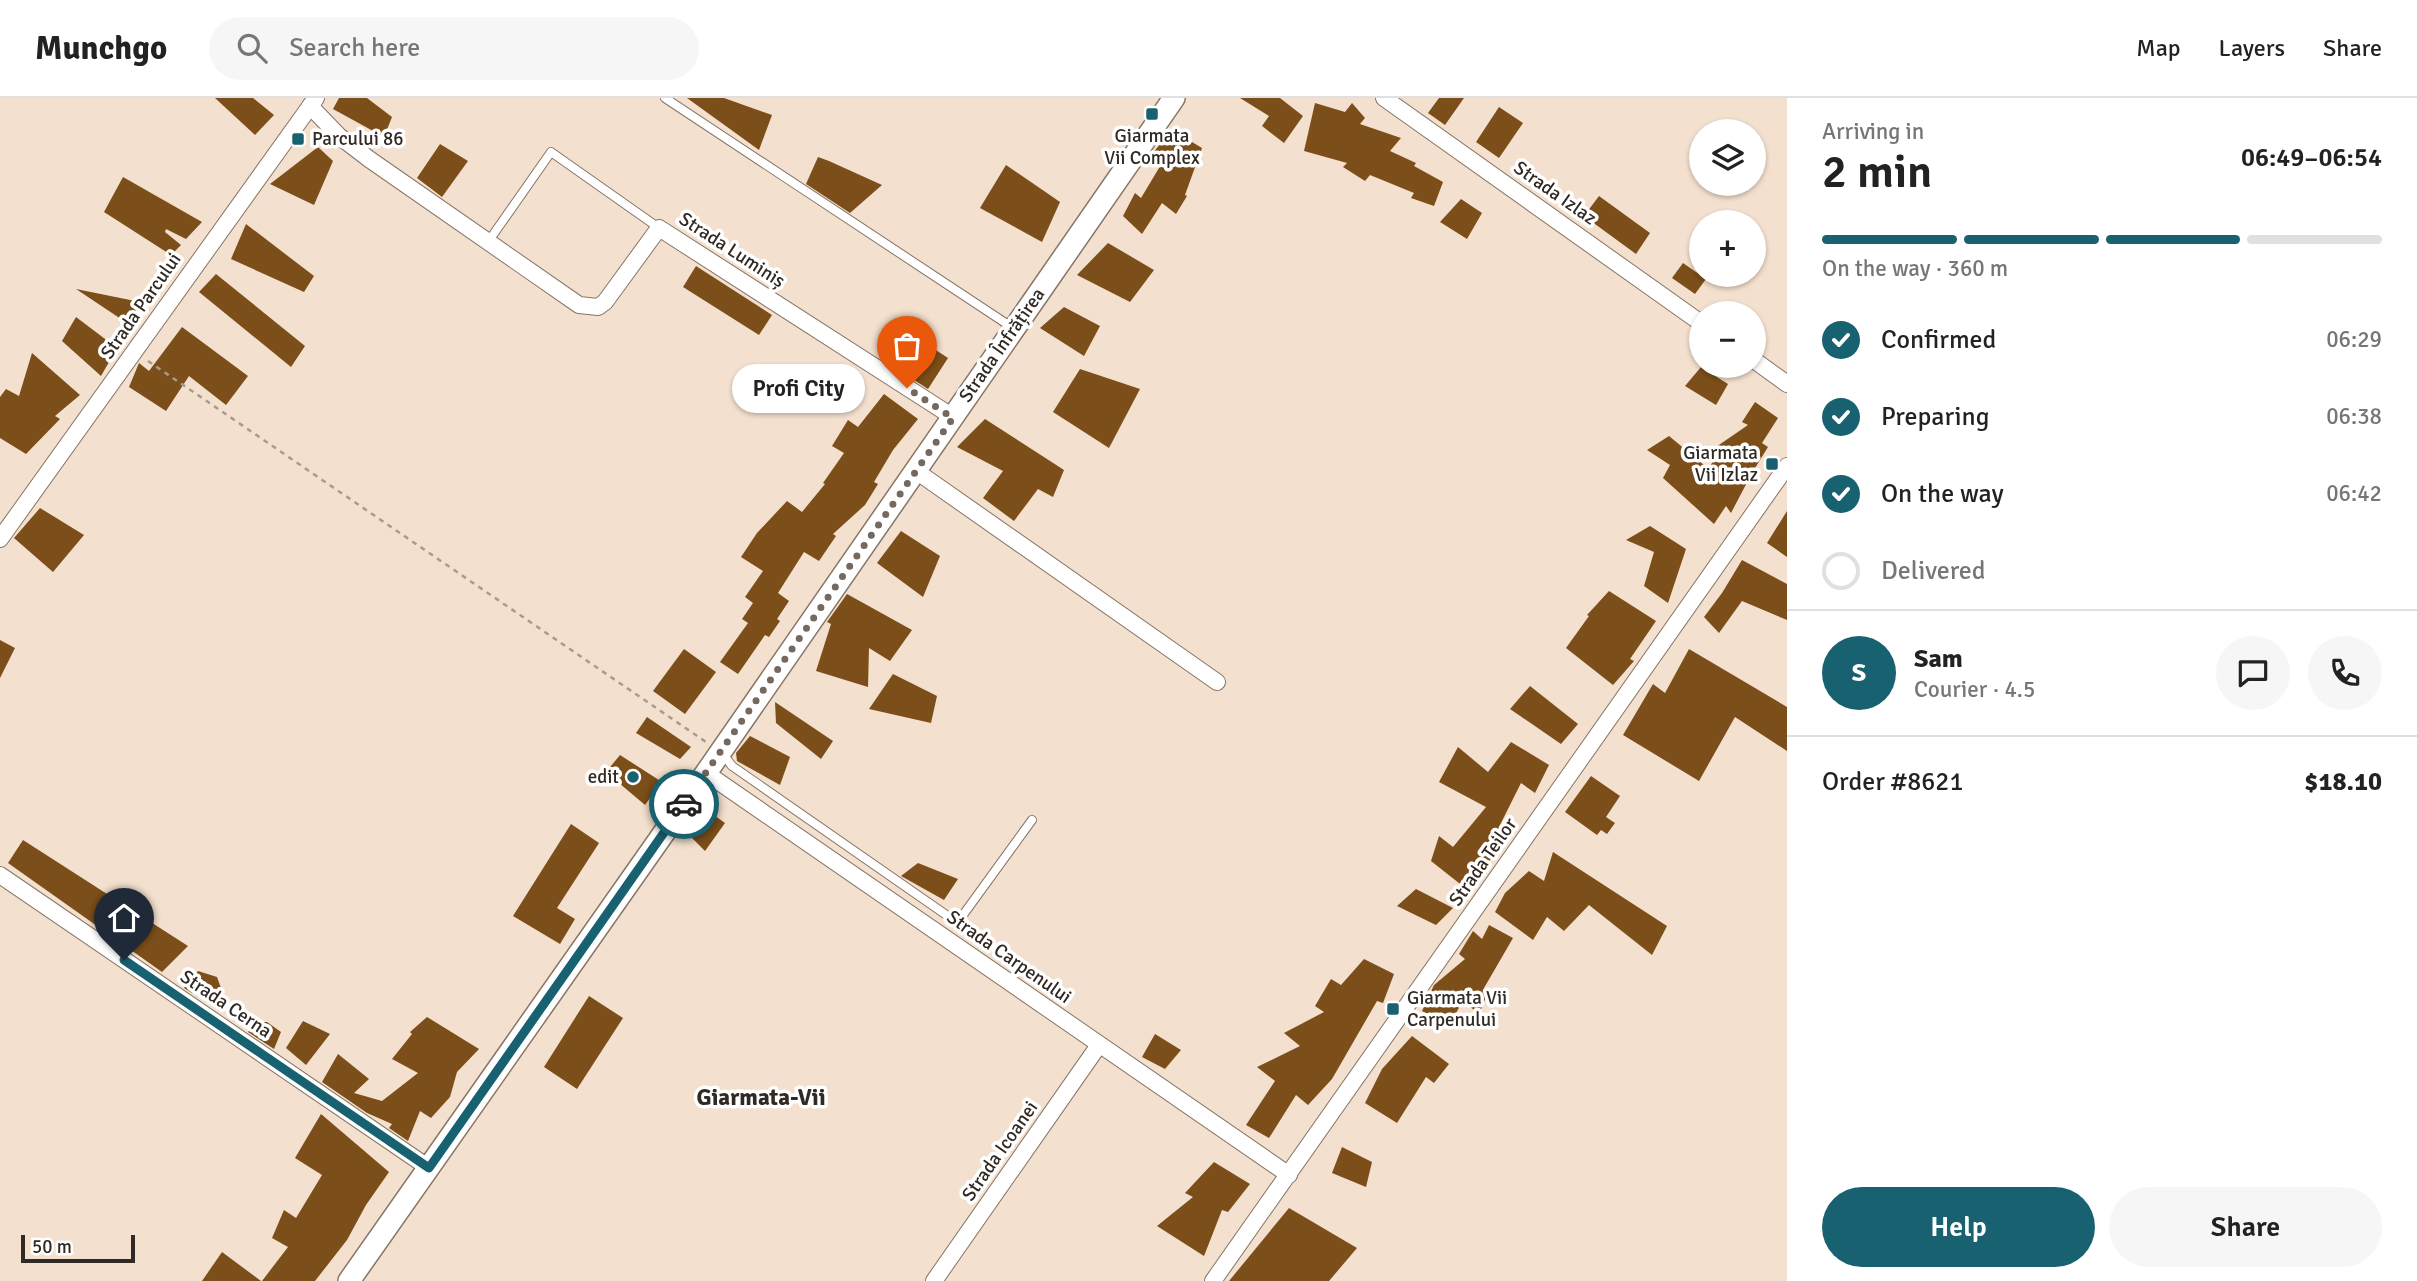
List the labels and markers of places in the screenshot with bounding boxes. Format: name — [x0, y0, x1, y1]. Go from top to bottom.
marker: Giarmata Vii Complex — [1144, 106, 1160, 122]
place label: Giarmata Vii Complex — [1104, 124, 1200, 170]
place label: Parcului 86 — [312, 127, 404, 151]
marker: Parcului 86 — [290, 131, 306, 147]
pin — [877, 316, 937, 388]
callout: Profi City — [732, 364, 865, 412]
place label: Giarmata Vii Izlaz — [1683, 441, 1758, 487]
marker: Giarmata Vii Izlaz — [1764, 456, 1780, 472]
place label: edit — [588, 765, 619, 789]
marker: edit — [625, 769, 641, 785]
pin — [94, 888, 154, 960]
place label: Giarmata Vii Carpenului — [1407, 986, 1507, 1032]
marker: Giarmata Vii Carpenului — [1385, 1001, 1401, 1017]

